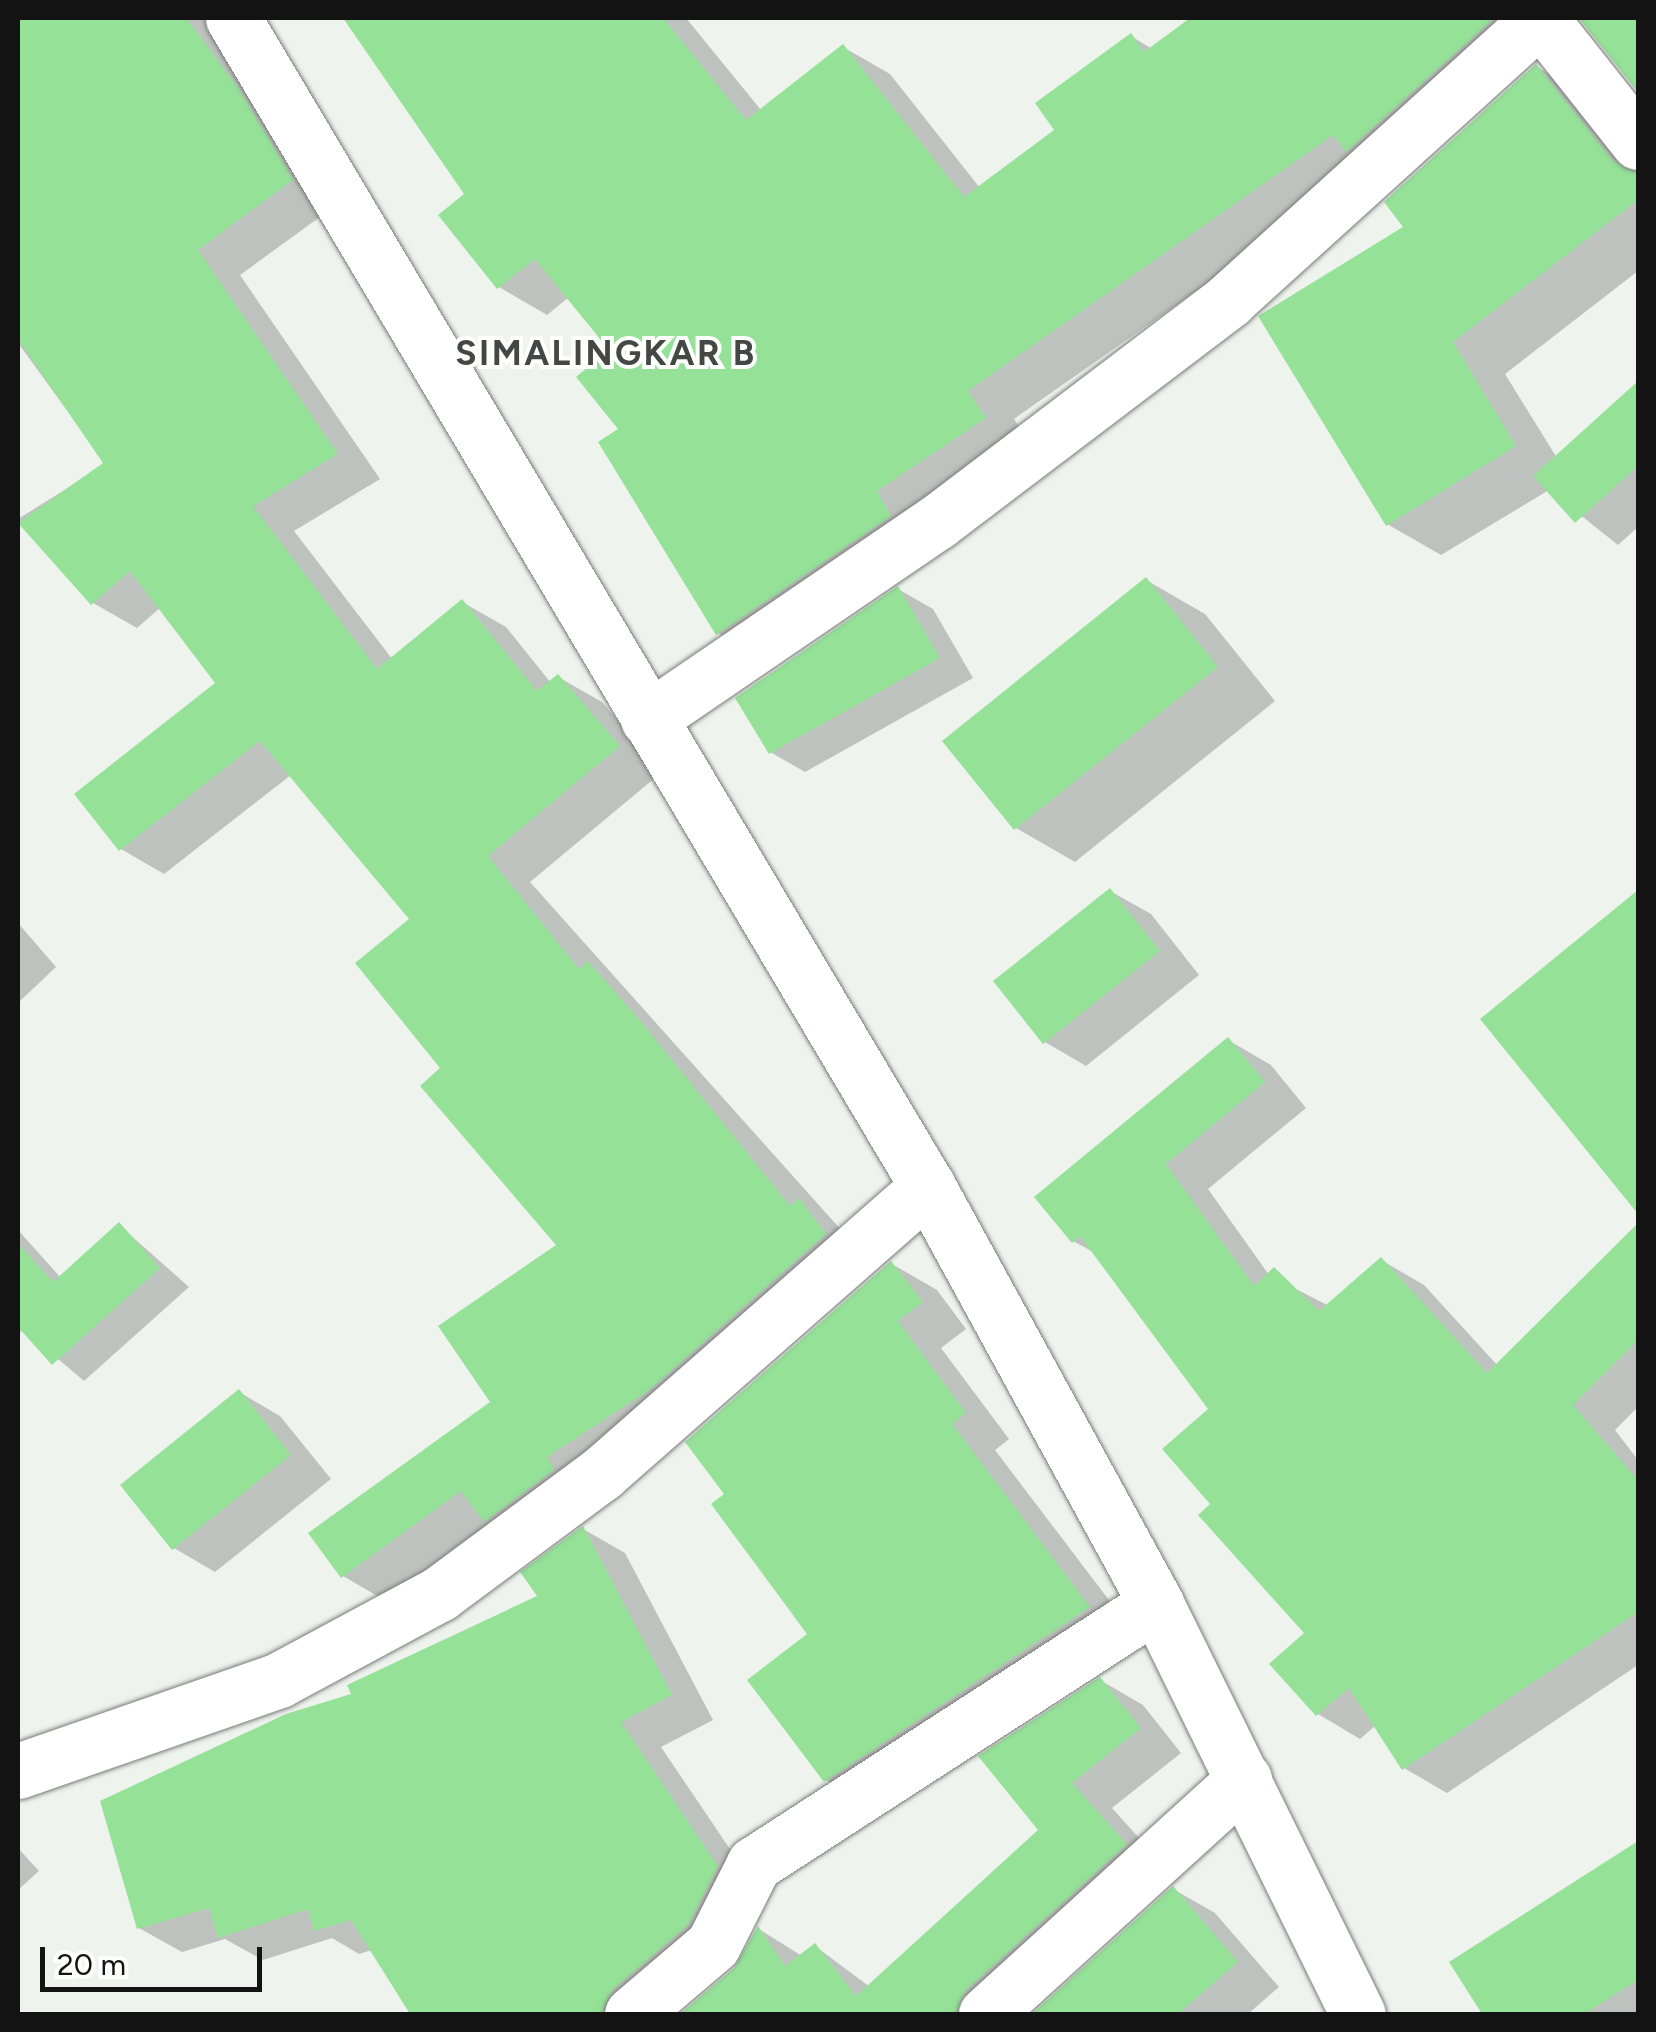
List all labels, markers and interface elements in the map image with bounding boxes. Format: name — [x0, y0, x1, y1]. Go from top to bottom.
district label: SIMALINGKAR B — [455, 332, 757, 374]
scale bar — [45, 1927, 268, 1989]
text: 20 m — [57, 1946, 126, 1983]

